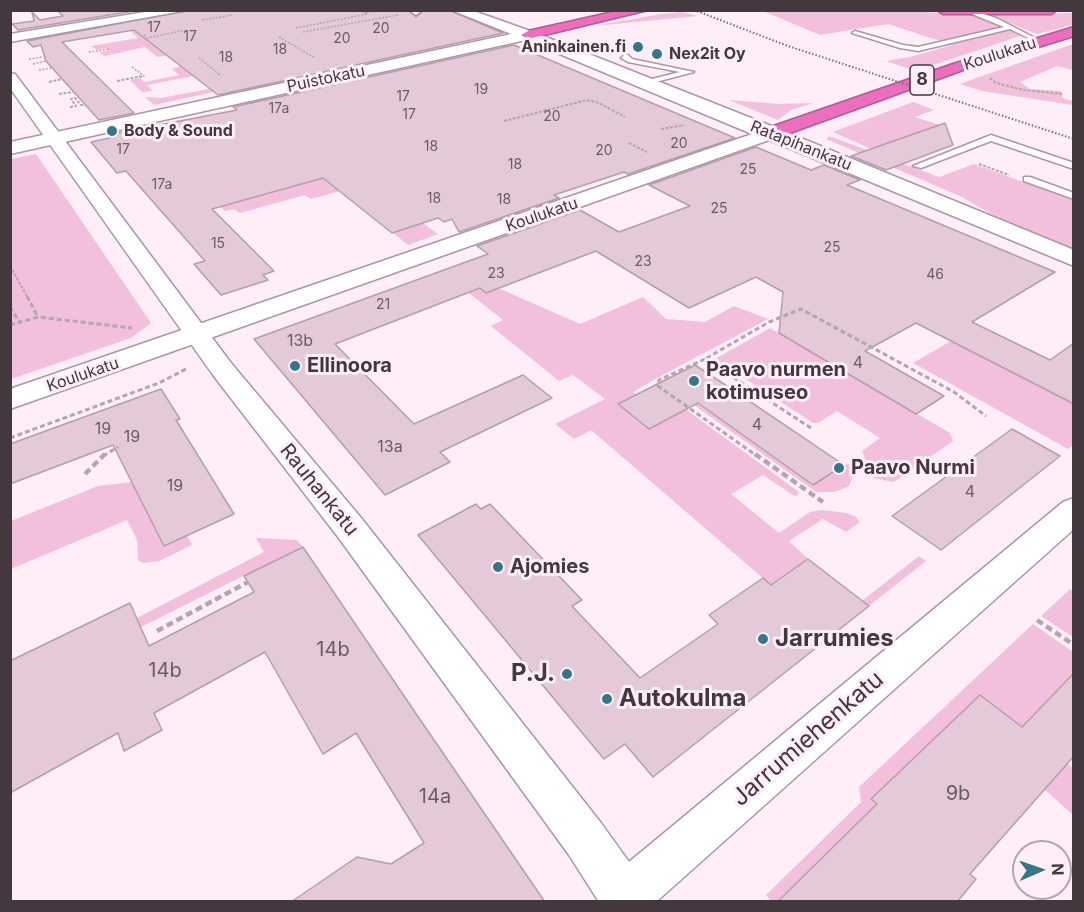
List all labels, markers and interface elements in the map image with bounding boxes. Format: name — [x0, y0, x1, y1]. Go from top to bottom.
house number: 17 — [147, 20, 161, 36]
house number: 20 — [372, 21, 390, 37]
house number: 17 — [183, 29, 197, 45]
house number: 20 — [333, 31, 351, 47]
street label: Koulukatu — [961, 33, 1039, 75]
place label: Aninkainen.fi — [521, 37, 626, 57]
marker: Aninkainen.fi — [631, 40, 645, 54]
house number: 18 — [273, 42, 287, 58]
place label: Nex2it Oy — [669, 44, 746, 64]
marker: Nex2it Oy — [650, 47, 664, 61]
house number: 18 — [219, 50, 233, 66]
street label: Puistokatu — [285, 61, 367, 97]
road number: 8 — [910, 65, 934, 95]
house number: 19 — [474, 82, 488, 98]
house number: 17 — [396, 89, 410, 105]
house number: 17a — [269, 101, 289, 117]
house number: 17 — [402, 107, 416, 123]
house number: 20 — [543, 109, 561, 125]
street label: Ratapihankatu — [748, 117, 854, 175]
place label: Body & Sound — [124, 121, 233, 141]
marker: Body & Sound — [105, 124, 119, 138]
house number: 20 — [670, 136, 688, 152]
house number: 18 — [424, 139, 438, 155]
house number: 17 — [116, 142, 130, 158]
house number: 20 — [595, 143, 613, 159]
house number: 18 — [508, 157, 522, 173]
house number: 25 — [739, 162, 757, 178]
house number: 17a — [152, 177, 172, 193]
house number: 18 — [427, 191, 441, 207]
house number: 18 — [497, 192, 511, 208]
street label: Koulukatu — [503, 194, 581, 236]
house number: 25 — [710, 201, 728, 217]
house number: 15 — [211, 236, 225, 252]
house number: 25 — [823, 240, 841, 256]
house number: 23 — [634, 254, 652, 270]
house number: 23 — [487, 266, 505, 282]
house number: 46 — [926, 267, 944, 283]
house number: 21 — [376, 297, 390, 313]
house number: 13b — [287, 331, 313, 351]
house number: 4 — [853, 353, 863, 373]
street label: Koulukatu — [44, 354, 122, 396]
place label: Ellinoora — [307, 354, 392, 378]
place label: Paavo nurmen kotimuseo — [706, 358, 846, 405]
marker: Ellinoora — [288, 359, 302, 373]
marker: Paavo nurmen kotimuseo — [687, 374, 701, 388]
house number: 4 — [752, 415, 762, 435]
house number: 19 — [95, 419, 111, 439]
house number: 19 — [124, 427, 140, 447]
house number: 13a — [377, 437, 403, 457]
street label: Rauhankatu — [275, 439, 363, 541]
place label: Paavo Nurmi — [851, 456, 975, 480]
marker: Paavo Nurmi — [832, 461, 846, 475]
house number: 19 — [167, 476, 183, 496]
house number: 4 — [965, 482, 975, 502]
place label: Ajomies — [510, 555, 589, 579]
marker: Ajomies — [491, 560, 505, 574]
place label: Jarrumies — [775, 625, 894, 653]
marker: Jarrumies — [756, 632, 770, 646]
house number: 14b — [316, 638, 350, 662]
house number: 14b — [148, 659, 182, 683]
place label: P.J. — [511, 660, 555, 688]
street label: Jarrumiehenkatu — [726, 665, 890, 813]
marker: P.J. — [560, 667, 574, 681]
place label: Autokulma — [619, 685, 746, 713]
marker: Autokulma — [600, 692, 614, 706]
house number: 9b — [946, 782, 970, 806]
house number: 14a — [419, 785, 451, 809]
north arrow — [1012, 840, 1072, 900]
text: N — [1048, 863, 1068, 876]

